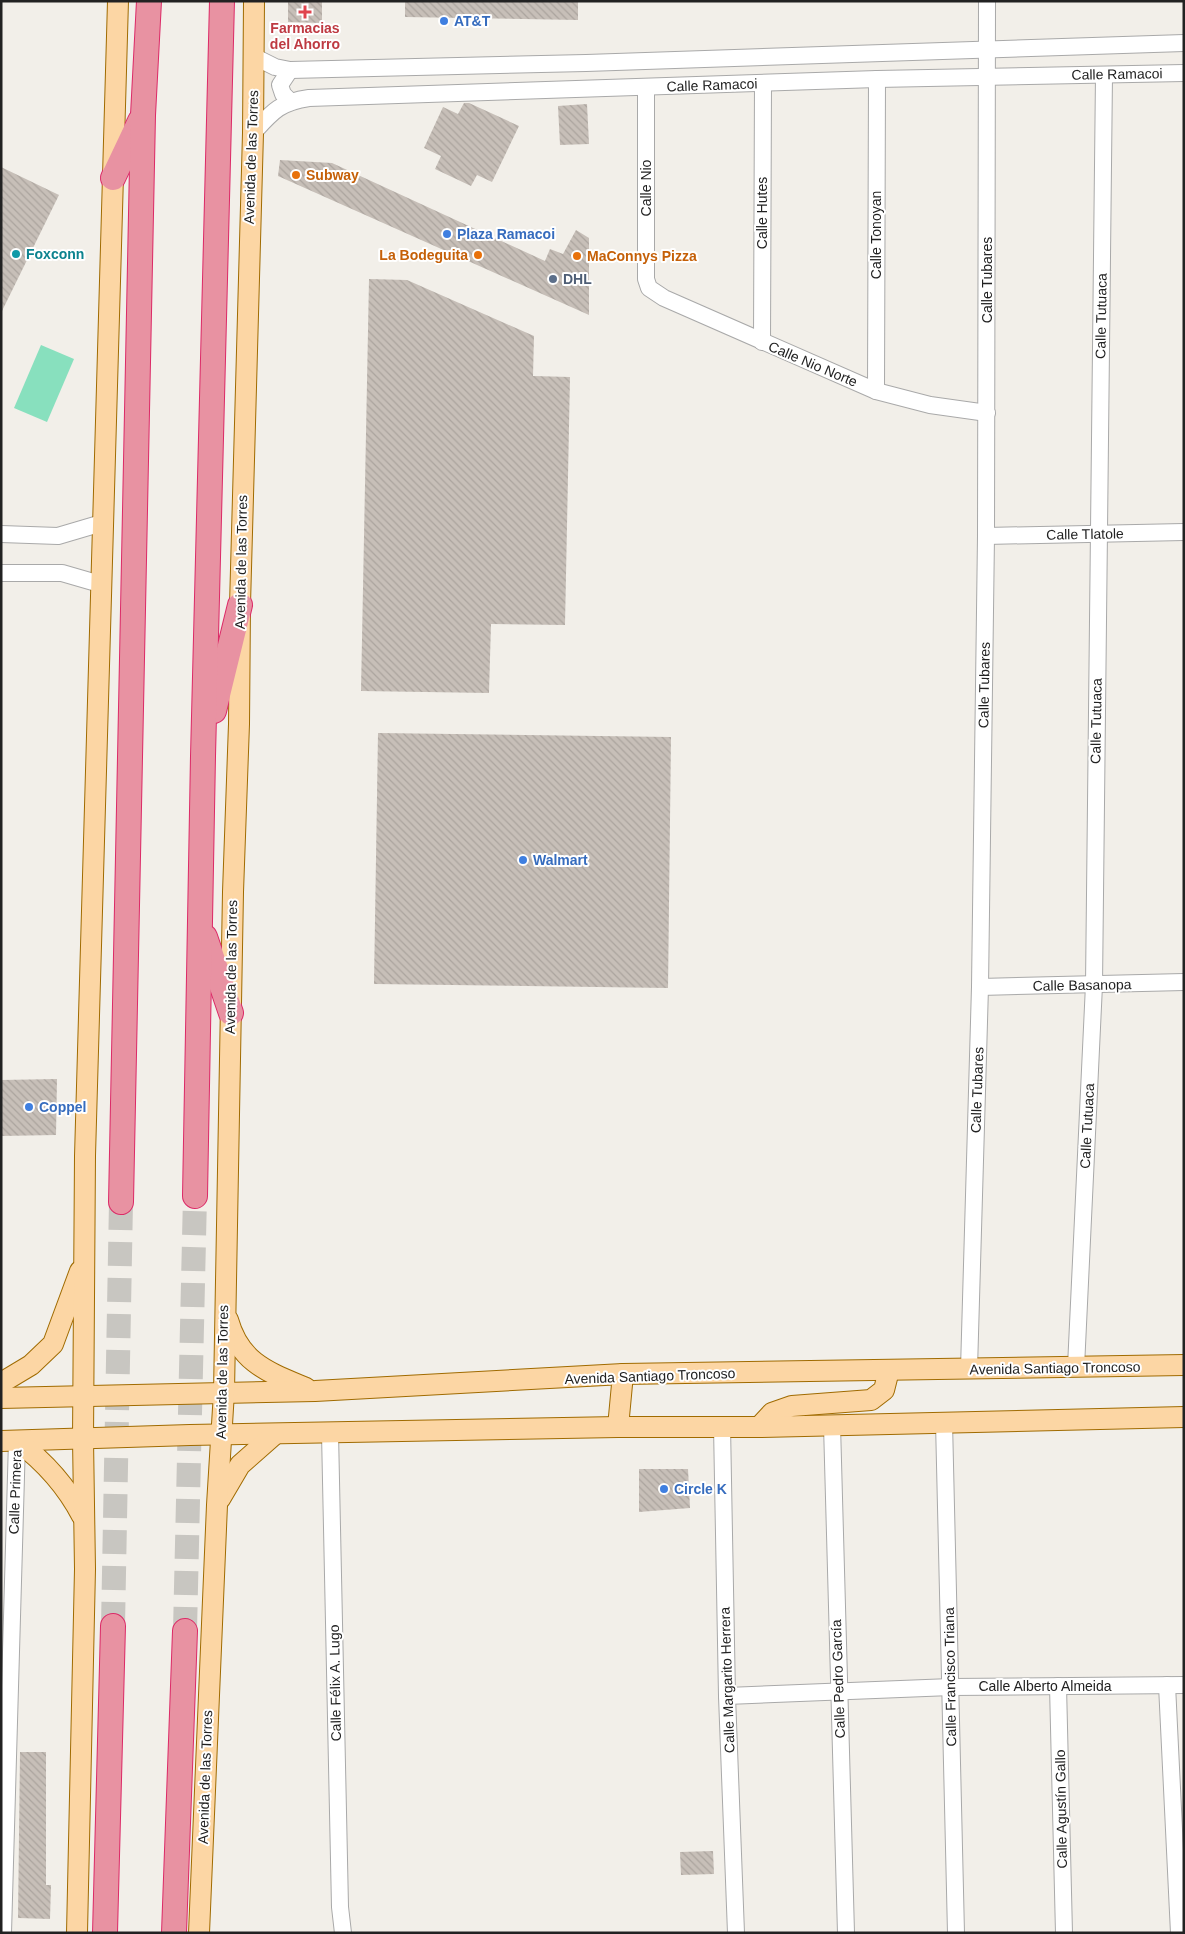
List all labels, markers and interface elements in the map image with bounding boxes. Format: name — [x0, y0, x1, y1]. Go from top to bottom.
marker: Farmacias del Ahorro — [299, 6, 311, 18]
place label: AT&T — [454, 13, 491, 29]
marker: AT&T — [438, 15, 450, 27]
place label: Farmacias del Ahorro — [270, 20, 340, 52]
street label: Calle Ramacoi — [1071, 65, 1163, 83]
street label: Calle Ramacoi — [666, 75, 758, 95]
street label: Avenida de las Torres — [241, 90, 261, 224]
street label: Calle Nio — [638, 159, 654, 216]
place label: Subway — [306, 167, 359, 183]
marker: Subway — [290, 169, 302, 181]
street label: Calle Hutes — [754, 177, 770, 249]
street label: Calle Tonoyan — [868, 191, 884, 279]
place label: Plaza Ramacoi — [457, 226, 555, 242]
marker: Plaza Ramacoi — [441, 228, 453, 240]
street label: Calle Tubares — [979, 237, 995, 323]
place label: Foxconn — [26, 246, 84, 262]
place label: La Bodeguita — [379, 247, 468, 263]
marker: Foxconn — [10, 248, 22, 260]
place label: MaConnys Pizza — [587, 248, 697, 264]
marker: La Bodeguita — [472, 249, 484, 261]
marker: MaConnys Pizza — [571, 250, 583, 262]
place label: DHL — [563, 271, 592, 287]
marker: DHL — [547, 273, 559, 285]
street label: Calle Tutuaca — [1092, 273, 1110, 359]
street label: Calle Nio Norte — [766, 338, 860, 390]
street label: Avenida de las Torres — [232, 495, 250, 629]
street label: Calle Tlatole — [1046, 525, 1124, 543]
street label: Calle Tubares — [975, 642, 993, 728]
street label: Calle Tutuaca — [1087, 678, 1105, 764]
place label: Walmart — [533, 852, 588, 868]
marker: Walmart — [517, 854, 529, 866]
street label: Avenida de las Torres — [222, 900, 240, 1034]
street label: Calle Basanopa — [1032, 976, 1132, 994]
street label: Calle Tubares — [967, 1047, 987, 1133]
street label: Calle Tutuaca — [1077, 1083, 1097, 1169]
place label: Coppel — [39, 1099, 86, 1115]
marker: Coppel — [23, 1101, 35, 1113]
street label: Avenida de las Torres — [213, 1305, 231, 1439]
street label: Avenida Santiago Troncoso — [969, 1359, 1141, 1377]
street label: Avenida Santiago Troncoso — [564, 1365, 736, 1387]
street label: Calle Primera — [6, 1449, 24, 1535]
place label: Circle K — [674, 1481, 727, 1497]
marker: Circle K — [658, 1483, 670, 1495]
street label: Calle Margarito Herrera — [716, 1606, 738, 1753]
street label: Calle Francisco Triana — [941, 1607, 959, 1747]
street label: Calle Pedro García — [828, 1619, 848, 1739]
street label: Calle Félix A. Lugo — [326, 1624, 344, 1741]
street label: Calle Alberto Almeida — [978, 1678, 1112, 1694]
street label: Avenida de las Torres — [195, 1710, 215, 1844]
street label: Calle Agustín Gallo — [1052, 1749, 1070, 1869]

